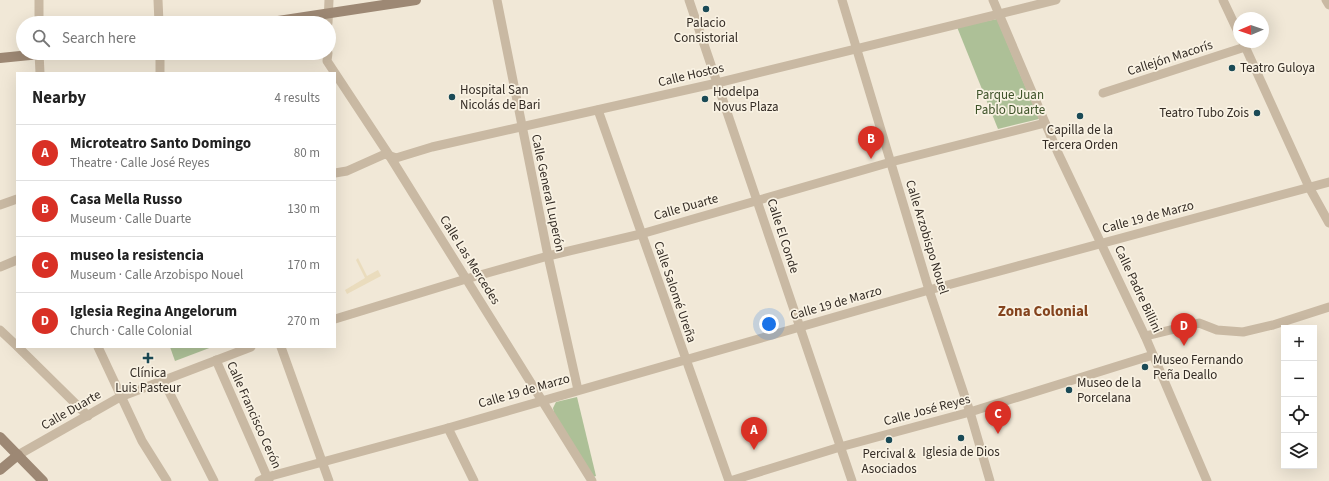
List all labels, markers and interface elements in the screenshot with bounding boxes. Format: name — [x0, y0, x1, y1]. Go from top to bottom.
marker: Palacio Consistorial — [701, 4, 711, 14]
north arrow — [1233, 12, 1269, 48]
place label: Palacio Consistorial — [674, 14, 738, 47]
search box — [16, 16, 336, 60]
icon: search — [30, 27, 52, 49]
text: Search here — [62, 28, 136, 49]
street label: Callejón Macorís — [1125, 36, 1216, 80]
street label: Calle Hostos — [656, 59, 726, 91]
place label: Teatro Guloya — [1240, 59, 1315, 77]
marker: Teatro Guloya — [1227, 63, 1237, 73]
place label: Hospital San Nicolás de Bari — [460, 81, 540, 114]
place label: Hodelpa Novus Plaza — [713, 83, 779, 116]
text: Nearby — [32, 86, 86, 110]
park label: Parque Juan Pablo Duarte — [975, 86, 1045, 119]
text: 4 results — [275, 89, 320, 107]
marker: Hospital San Nicolás de Bari — [447, 92, 457, 102]
marker: Hodelpa Novus Plaza — [700, 94, 710, 104]
place label: Teatro Tubo Zois — [1159, 104, 1250, 122]
marker: Teatro Tubo Zois — [1252, 108, 1262, 118]
marker: Capilla de la Tercera Orden — [1075, 111, 1085, 121]
place label: Capilla de la Tercera Orden — [1042, 121, 1118, 154]
pin: B — [858, 126, 884, 159]
text: Microteatro Santo Domingo — [70, 133, 251, 154]
street label: Calle General Luperón — [527, 133, 569, 253]
text: A — [41, 144, 49, 162]
text: 80 m — [294, 144, 320, 162]
text: Theatre · Calle José Reyes — [70, 154, 209, 172]
street label: Calle Arzobispo Nouel — [901, 178, 953, 296]
text: Casa Mella Russo — [70, 189, 182, 210]
street label: Calle Duarte — [652, 189, 720, 225]
street label: Calle El Conde — [762, 196, 804, 276]
street label: Calle 19 de Marzo — [1100, 196, 1196, 238]
text: B — [41, 200, 49, 218]
text: 130 m — [287, 200, 320, 218]
text: Museum · Calle Duarte — [70, 210, 191, 228]
street label: Calle Las Mercedes — [435, 212, 505, 309]
street label: Calle Salomé Ureña — [649, 239, 701, 345]
street label: Calle Padre Billini — [1110, 242, 1166, 336]
text: museo la resistencia — [70, 245, 204, 266]
text: C — [41, 256, 49, 274]
text: 170 m — [287, 256, 320, 274]
text: Museum · Calle Arzobispo Nouel — [70, 266, 243, 284]
street label: Calle 19 de Marzo — [788, 281, 884, 325]
text: Iglesia Regina Angelorum — [70, 301, 237, 322]
district label: Zona Colonial — [998, 301, 1089, 322]
text: D — [41, 312, 49, 330]
text: 270 m — [287, 312, 320, 330]
pin: D — [1171, 313, 1197, 346]
your location — [759, 314, 779, 334]
text: Church · Calle Colonial — [70, 322, 192, 340]
map controls — [1281, 325, 1317, 469]
button: + — [1281, 325, 1317, 361]
place label: Museo Fernando Peña Deallo — [1153, 351, 1243, 384]
marker: Clínica Luis Pasteur — [142, 352, 154, 364]
street label: Calle Francisco Cerón — [222, 358, 286, 472]
button: − — [1281, 361, 1317, 397]
marker: Museo Fernando Peña Deallo — [1140, 362, 1150, 372]
place label: Clínica Luis Pasteur — [115, 364, 181, 397]
street label: Calle 19 de Marzo — [476, 369, 572, 413]
place label: Museo de la Porcelana — [1077, 374, 1141, 407]
marker: Museo de la Porcelana — [1064, 385, 1074, 395]
street label: Calle Duarte — [38, 386, 104, 434]
street label: Calle José Reyes — [882, 390, 973, 430]
button: locate — [1281, 397, 1317, 433]
pin: C — [985, 401, 1011, 434]
pin: A — [741, 417, 767, 450]
marker: Iglesia de Dios — [956, 433, 966, 443]
button: layers — [1281, 433, 1317, 469]
marker: Percival & Asociados — [884, 435, 894, 445]
place label: Iglesia de Dios — [922, 443, 1000, 461]
place label: Percival & Asociados — [861, 445, 917, 478]

